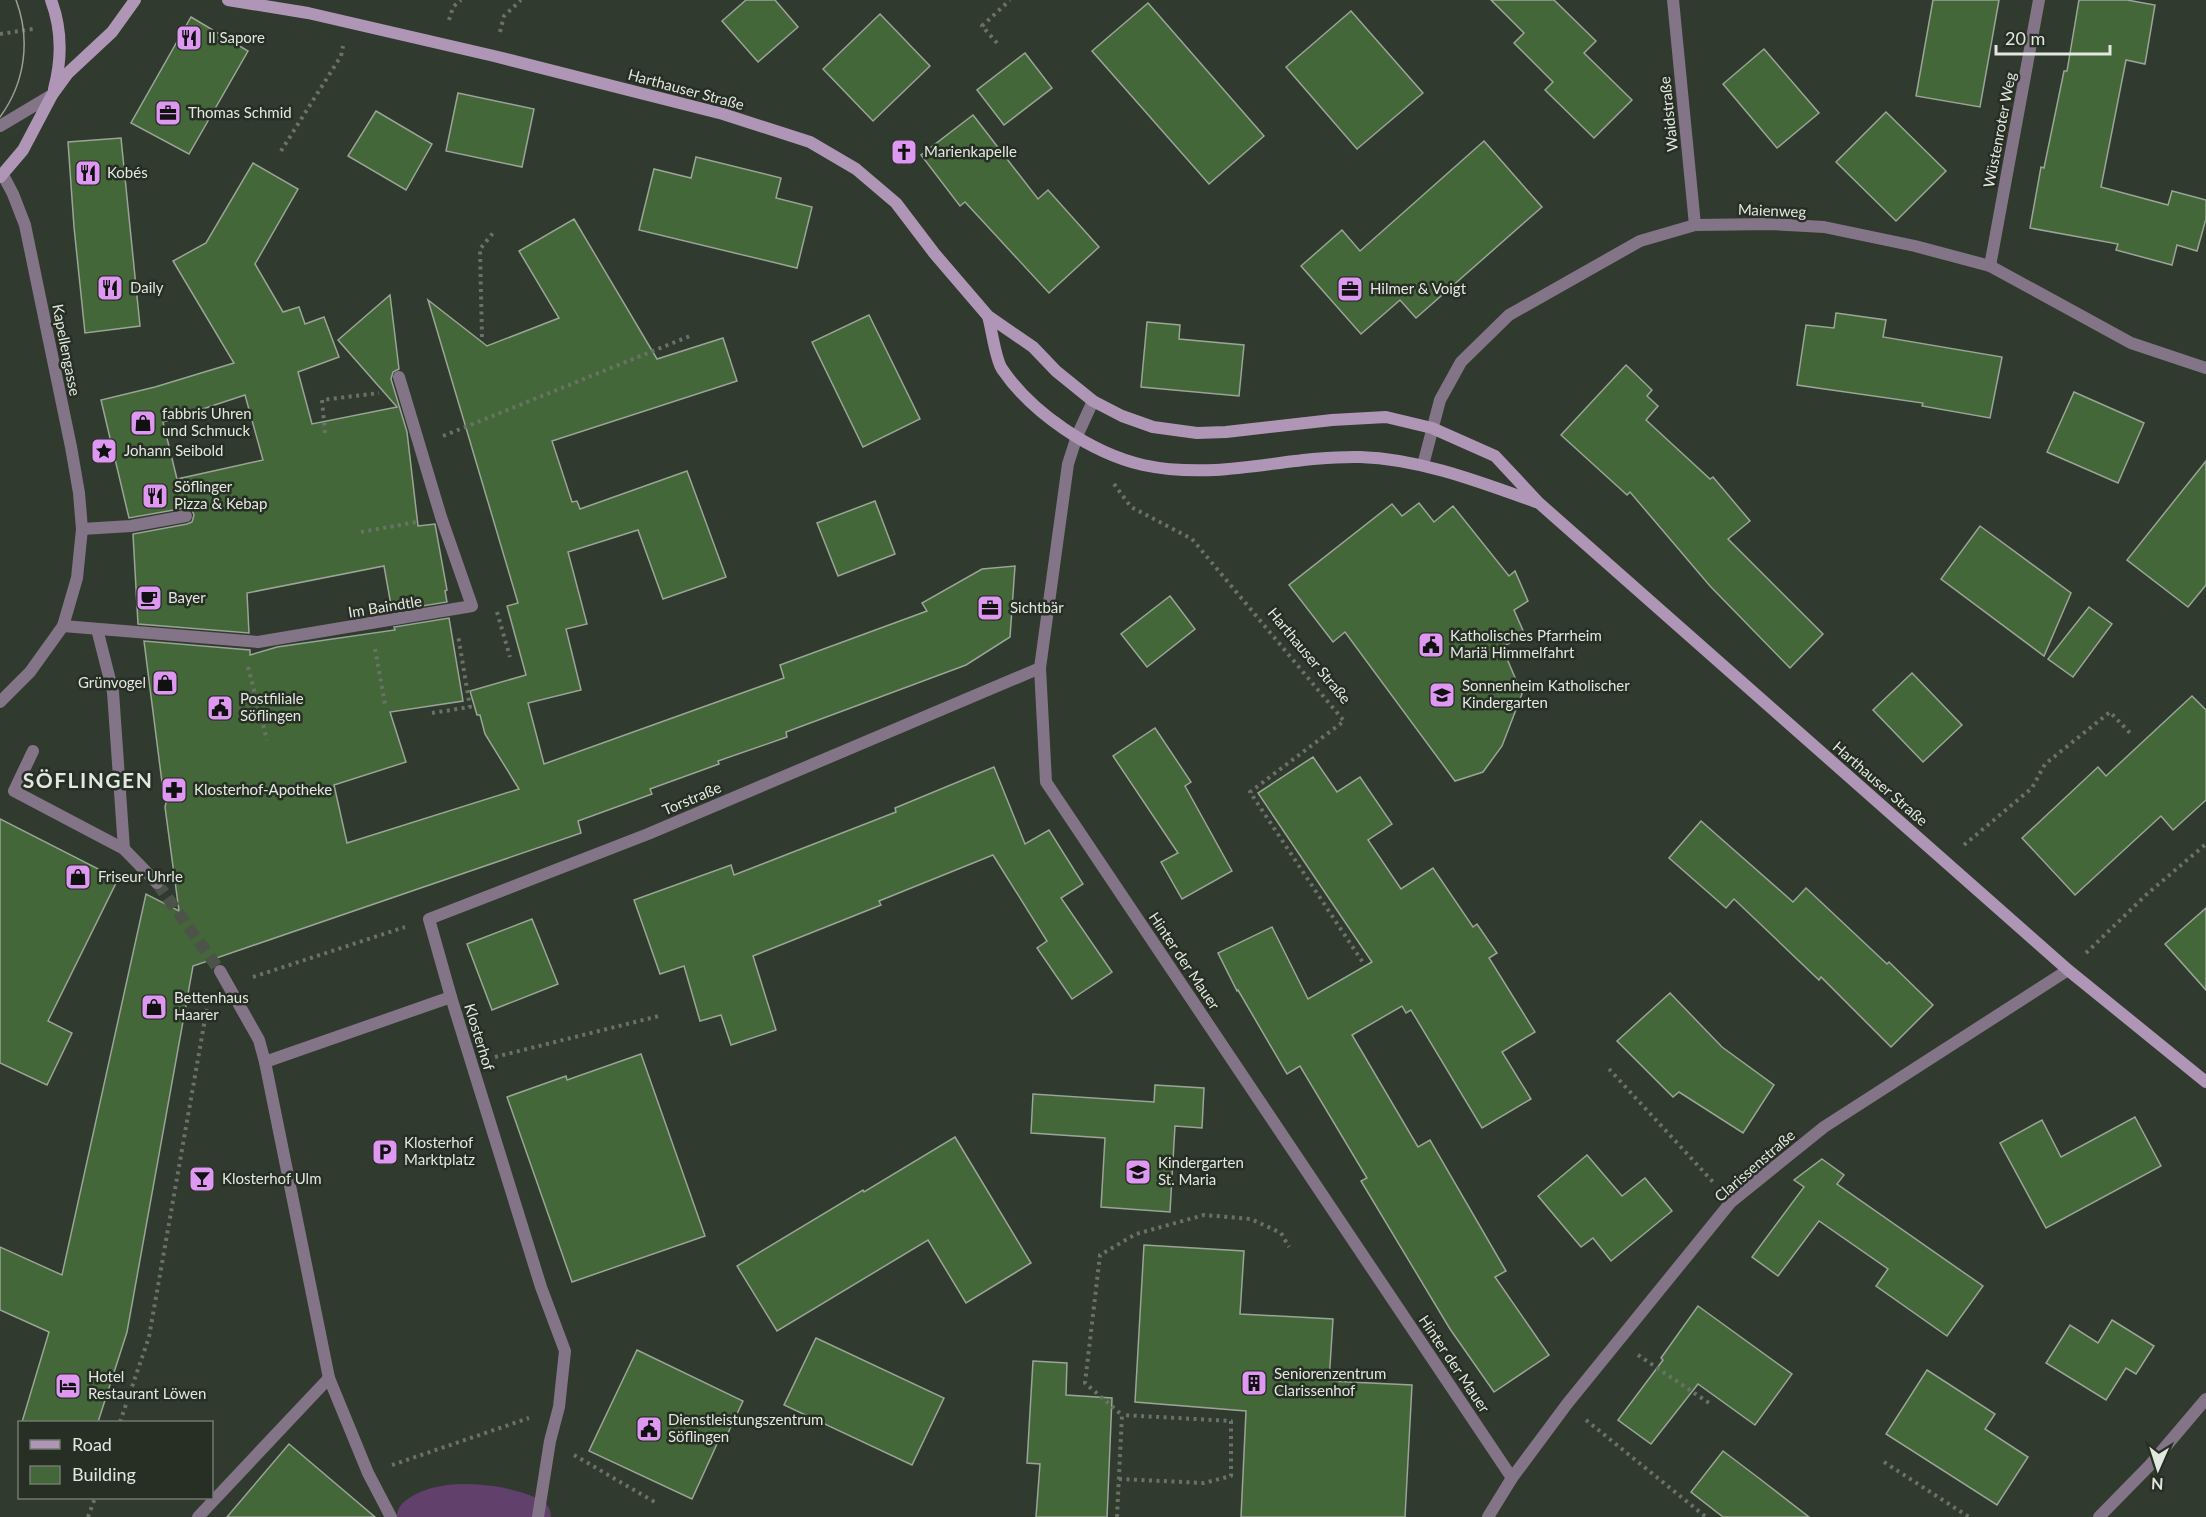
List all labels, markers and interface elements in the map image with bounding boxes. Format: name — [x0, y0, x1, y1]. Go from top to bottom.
scale bar — [1996, 18, 2110, 56]
restaurant icon: Il Sapore — [174, 23, 204, 53]
text: 20 m — [2005, 27, 2045, 49]
place label: Il Sapore — [208, 28, 265, 46]
street label: Harthauser Straße — [626, 65, 746, 113]
street label: Wüstenroter Weg — [1979, 70, 2019, 189]
street label: Waidstraße — [1655, 76, 1681, 153]
office icon: Thomas Schmid — [153, 98, 183, 128]
place label: Thomas Schmid — [188, 103, 292, 121]
church icon: Marienkapelle — [889, 137, 919, 167]
place label: Marienkapelle — [924, 142, 1017, 160]
restaurant icon: Kobés — [73, 158, 103, 188]
place label: Kobés — [107, 163, 148, 181]
street label: Maienweg — [1738, 200, 1807, 220]
restaurant icon: Daily — [95, 273, 125, 303]
office icon: Hilmer & Voigt — [1335, 274, 1365, 304]
place label: Daily — [130, 278, 164, 296]
place label: Hilmer & Voigt — [1370, 279, 1467, 297]
street label: Kapellengasse — [49, 302, 85, 397]
place label: fabbris Uhren und Schmuck — [162, 404, 252, 439]
shop icon: fabbris Uhren und Schmuck — [128, 408, 158, 438]
place icon: Johann Seibold — [89, 436, 119, 466]
place label: Johann Seibold — [124, 441, 223, 459]
place label: Söflinger Pizza & Kebap — [174, 477, 268, 512]
restaurant icon: Söflinger Pizza & Kebap — [140, 481, 170, 511]
cafe icon: Bayer — [134, 583, 164, 613]
place label: Bayer — [168, 588, 206, 606]
street label: Im Baindtle — [347, 591, 423, 621]
office icon: Sichtbär — [975, 593, 1005, 623]
place label: Sichtbär — [1010, 598, 1064, 616]
street label: Harthauser Straße — [1264, 604, 1355, 707]
place label: Katholisches Pfarrheim Mariä Himmelfahrt — [1450, 626, 1602, 661]
public building icon: Katholisches Pfarrheim Mariä Himmelfahrt — [1416, 630, 1446, 660]
shop icon: Grünvogel — [150, 668, 180, 698]
place label: Grünvogel — [78, 673, 146, 691]
place label: Sonnenheim Katholischer Kindergarten — [1462, 676, 1630, 711]
school or university icon: Sonnenheim Katholischer Kindergarten — [1427, 680, 1457, 710]
place label: Postfiliale Söflingen — [240, 689, 304, 724]
public building icon: Postfiliale Söflingen — [205, 693, 235, 723]
street label: Harthauser Straße — [1830, 737, 1932, 829]
district label: SÖFLINGEN — [23, 767, 153, 792]
pharmacy icon: Klosterhof-Apotheke — [159, 775, 189, 805]
street label: Torstraße — [659, 778, 724, 819]
place label: Klosterhof-Apotheke — [194, 780, 332, 798]
shop icon: Friseur Uhrle — [63, 862, 93, 892]
place label: Friseur Uhrle — [98, 867, 183, 885]
street label: Hinter der Mauer — [1146, 908, 1224, 1013]
place label: Bettenhaus Haarer — [174, 988, 249, 1023]
shop icon: Bettenhaus Haarer — [139, 992, 169, 1022]
street label: Klosterhof — [461, 1001, 499, 1073]
street label: Clarissenstraße — [1710, 1125, 1798, 1205]
place label: Klosterhof Marktplatz — [404, 1133, 475, 1168]
parking icon: Klosterhof Marktplatz — [370, 1137, 400, 1167]
place label: Kindergarten St. Maria — [1158, 1153, 1244, 1188]
school or university icon: Kindergarten St. Maria — [1123, 1157, 1153, 1187]
bar icon: Klosterhof Ulm — [187, 1164, 217, 1194]
place label: Klosterhof Ulm — [222, 1169, 322, 1187]
street label: Hinter der Mauer — [1416, 1311, 1494, 1416]
place label: Seniorenzentrum Clarissenhof — [1274, 1364, 1386, 1399]
place label: Hotel Restaurant Löwen — [88, 1367, 206, 1402]
building icon: Seniorenzentrum Clarissenhof — [1239, 1368, 1269, 1398]
hotel icon: Hotel Restaurant Löwen — [53, 1371, 83, 1401]
place label: Dienstleistungszentrum Söflingen — [668, 1410, 823, 1445]
public building icon: Dienstleistungszentrum Söflingen — [634, 1414, 664, 1444]
legend — [18, 1421, 213, 1499]
text: Road — [72, 1433, 112, 1455]
north arrow — [2128, 1439, 2188, 1499]
text: Building — [72, 1463, 136, 1485]
text: N — [2151, 1475, 2164, 1494]

